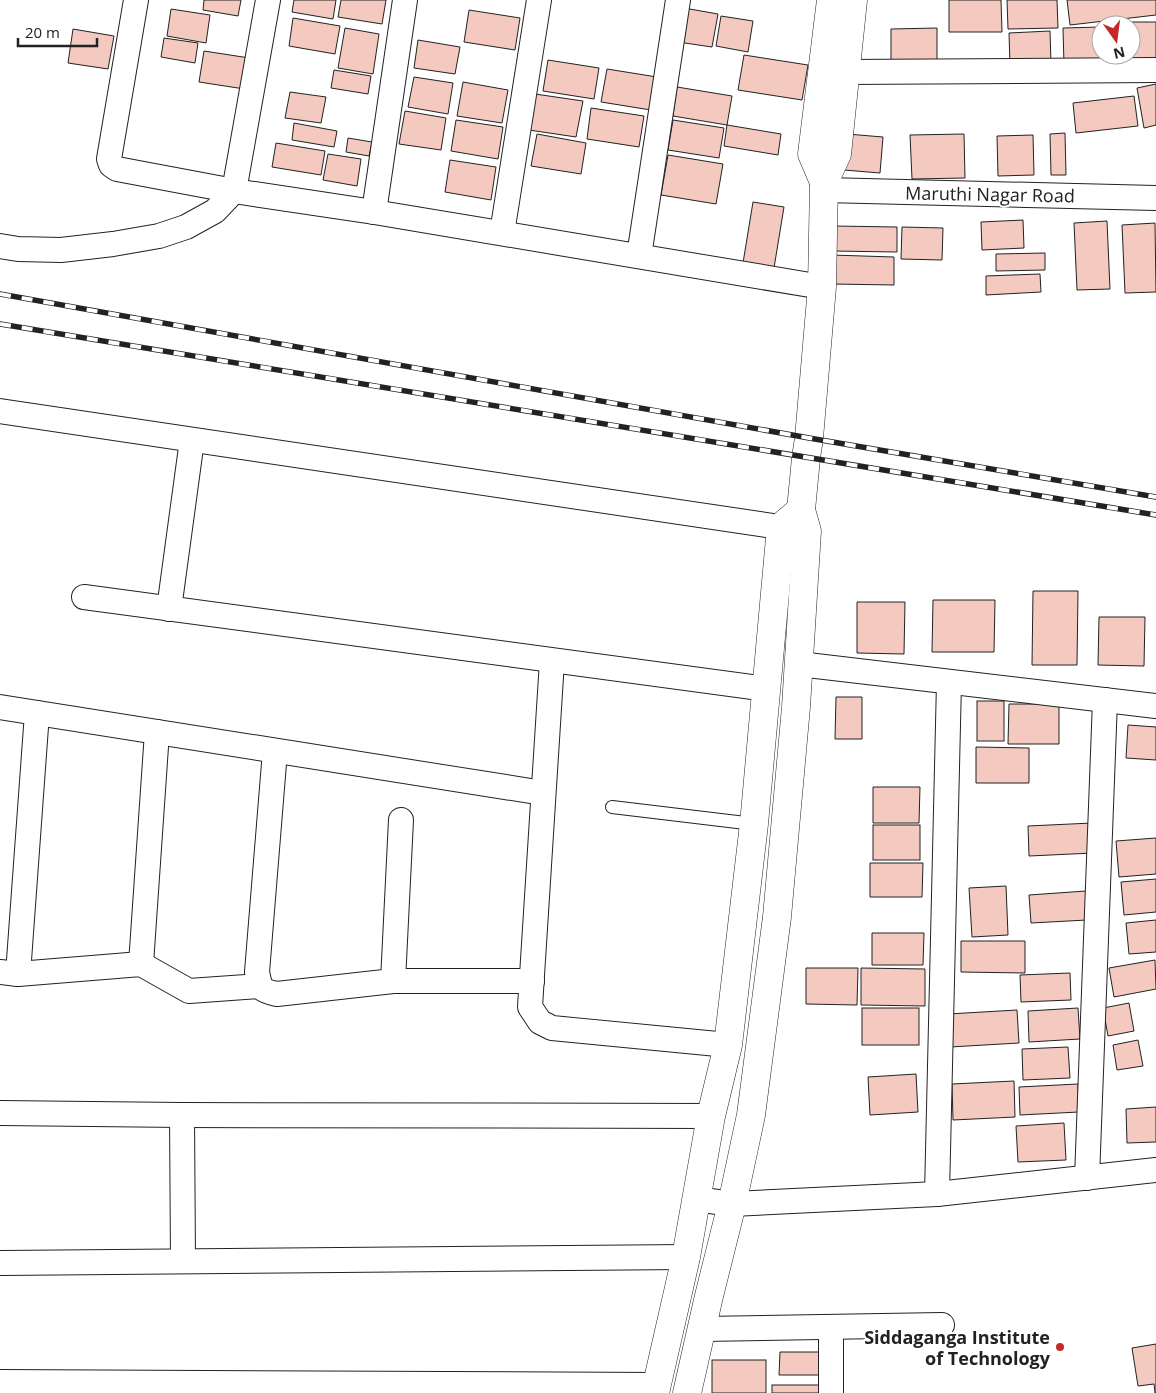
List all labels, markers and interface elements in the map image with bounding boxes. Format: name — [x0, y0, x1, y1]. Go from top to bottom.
scale bar — [18, 15, 96, 47]
north arrow — [1091, 15, 1141, 65]
text: 20 m — [25, 22, 60, 42]
text: N — [1111, 43, 1127, 64]
street label: Maruthi Nagar Road — [905, 181, 1075, 207]
place label: Siddaganga Institute of Technology — [864, 1325, 1051, 1370]
marker: Siddaganga Institute of Technology — [1054, 1341, 1066, 1353]

